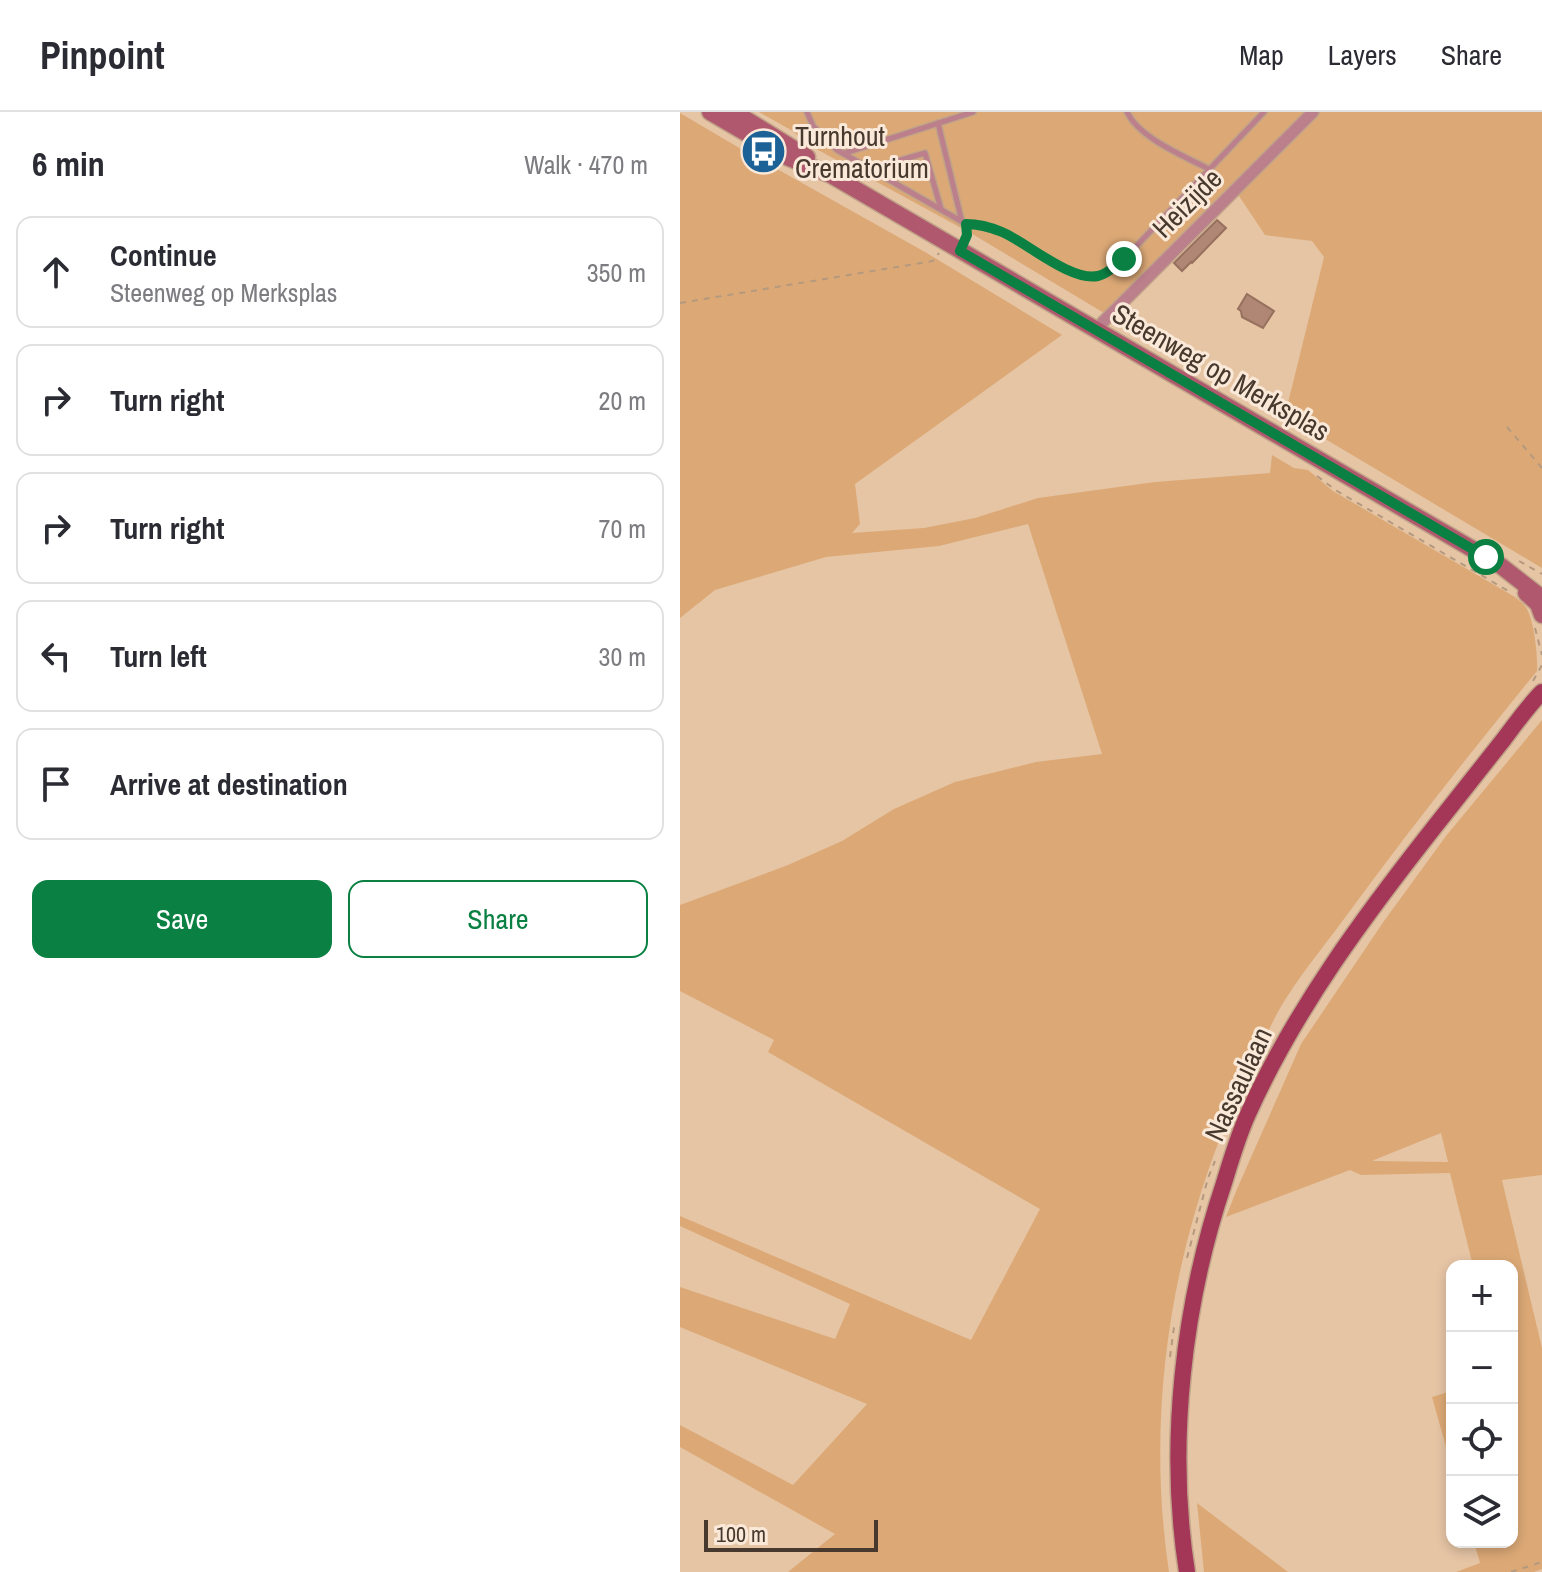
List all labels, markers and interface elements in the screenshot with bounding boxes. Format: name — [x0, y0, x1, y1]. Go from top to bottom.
text: Pinpoint — [40, 30, 165, 81]
text: Map — [1239, 36, 1284, 74]
text: Layers — [1328, 36, 1397, 74]
text: Share — [1441, 36, 1502, 74]
place label: Turnhout Crematorium — [795, 117, 929, 187]
bus stop icon: Turnhout Crematorium — [740, 128, 788, 176]
text: 6 min — [32, 141, 105, 187]
text: Walk · 470 m — [524, 147, 648, 182]
street label: Heizijde — [1144, 160, 1230, 246]
text: Continue — [110, 235, 217, 275]
route end — [1106, 241, 1142, 277]
icon: ahead — [34, 250, 78, 294]
text: 350 m — [587, 255, 646, 290]
text: Steenweg op Merksplas — [110, 275, 338, 310]
street label: Steenweg op Merksplas — [1105, 294, 1337, 450]
icon: right — [34, 378, 78, 422]
text: Turn right — [110, 380, 224, 420]
text: 20 m — [599, 383, 646, 418]
icon: right — [34, 506, 78, 550]
text: Turn right — [110, 508, 224, 548]
text: 70 m — [599, 511, 646, 546]
route start — [1468, 539, 1504, 575]
icon: left — [34, 634, 78, 678]
text: Turn left — [110, 636, 207, 676]
text: 30 m — [599, 639, 646, 674]
icon: arrive — [34, 762, 78, 806]
text: Arrive at destination — [110, 764, 348, 804]
button: Save — [32, 880, 332, 958]
button: Share — [348, 880, 648, 958]
street label: Nassaulaan — [1195, 1021, 1281, 1147]
map controls — [1446, 1260, 1518, 1548]
button: + — [1446, 1260, 1518, 1332]
button: − — [1446, 1332, 1518, 1404]
button: locate — [1446, 1404, 1518, 1476]
button: layers — [1446, 1476, 1518, 1548]
scale bar — [704, 1516, 878, 1552]
text: 100 m — [716, 1519, 766, 1549]

